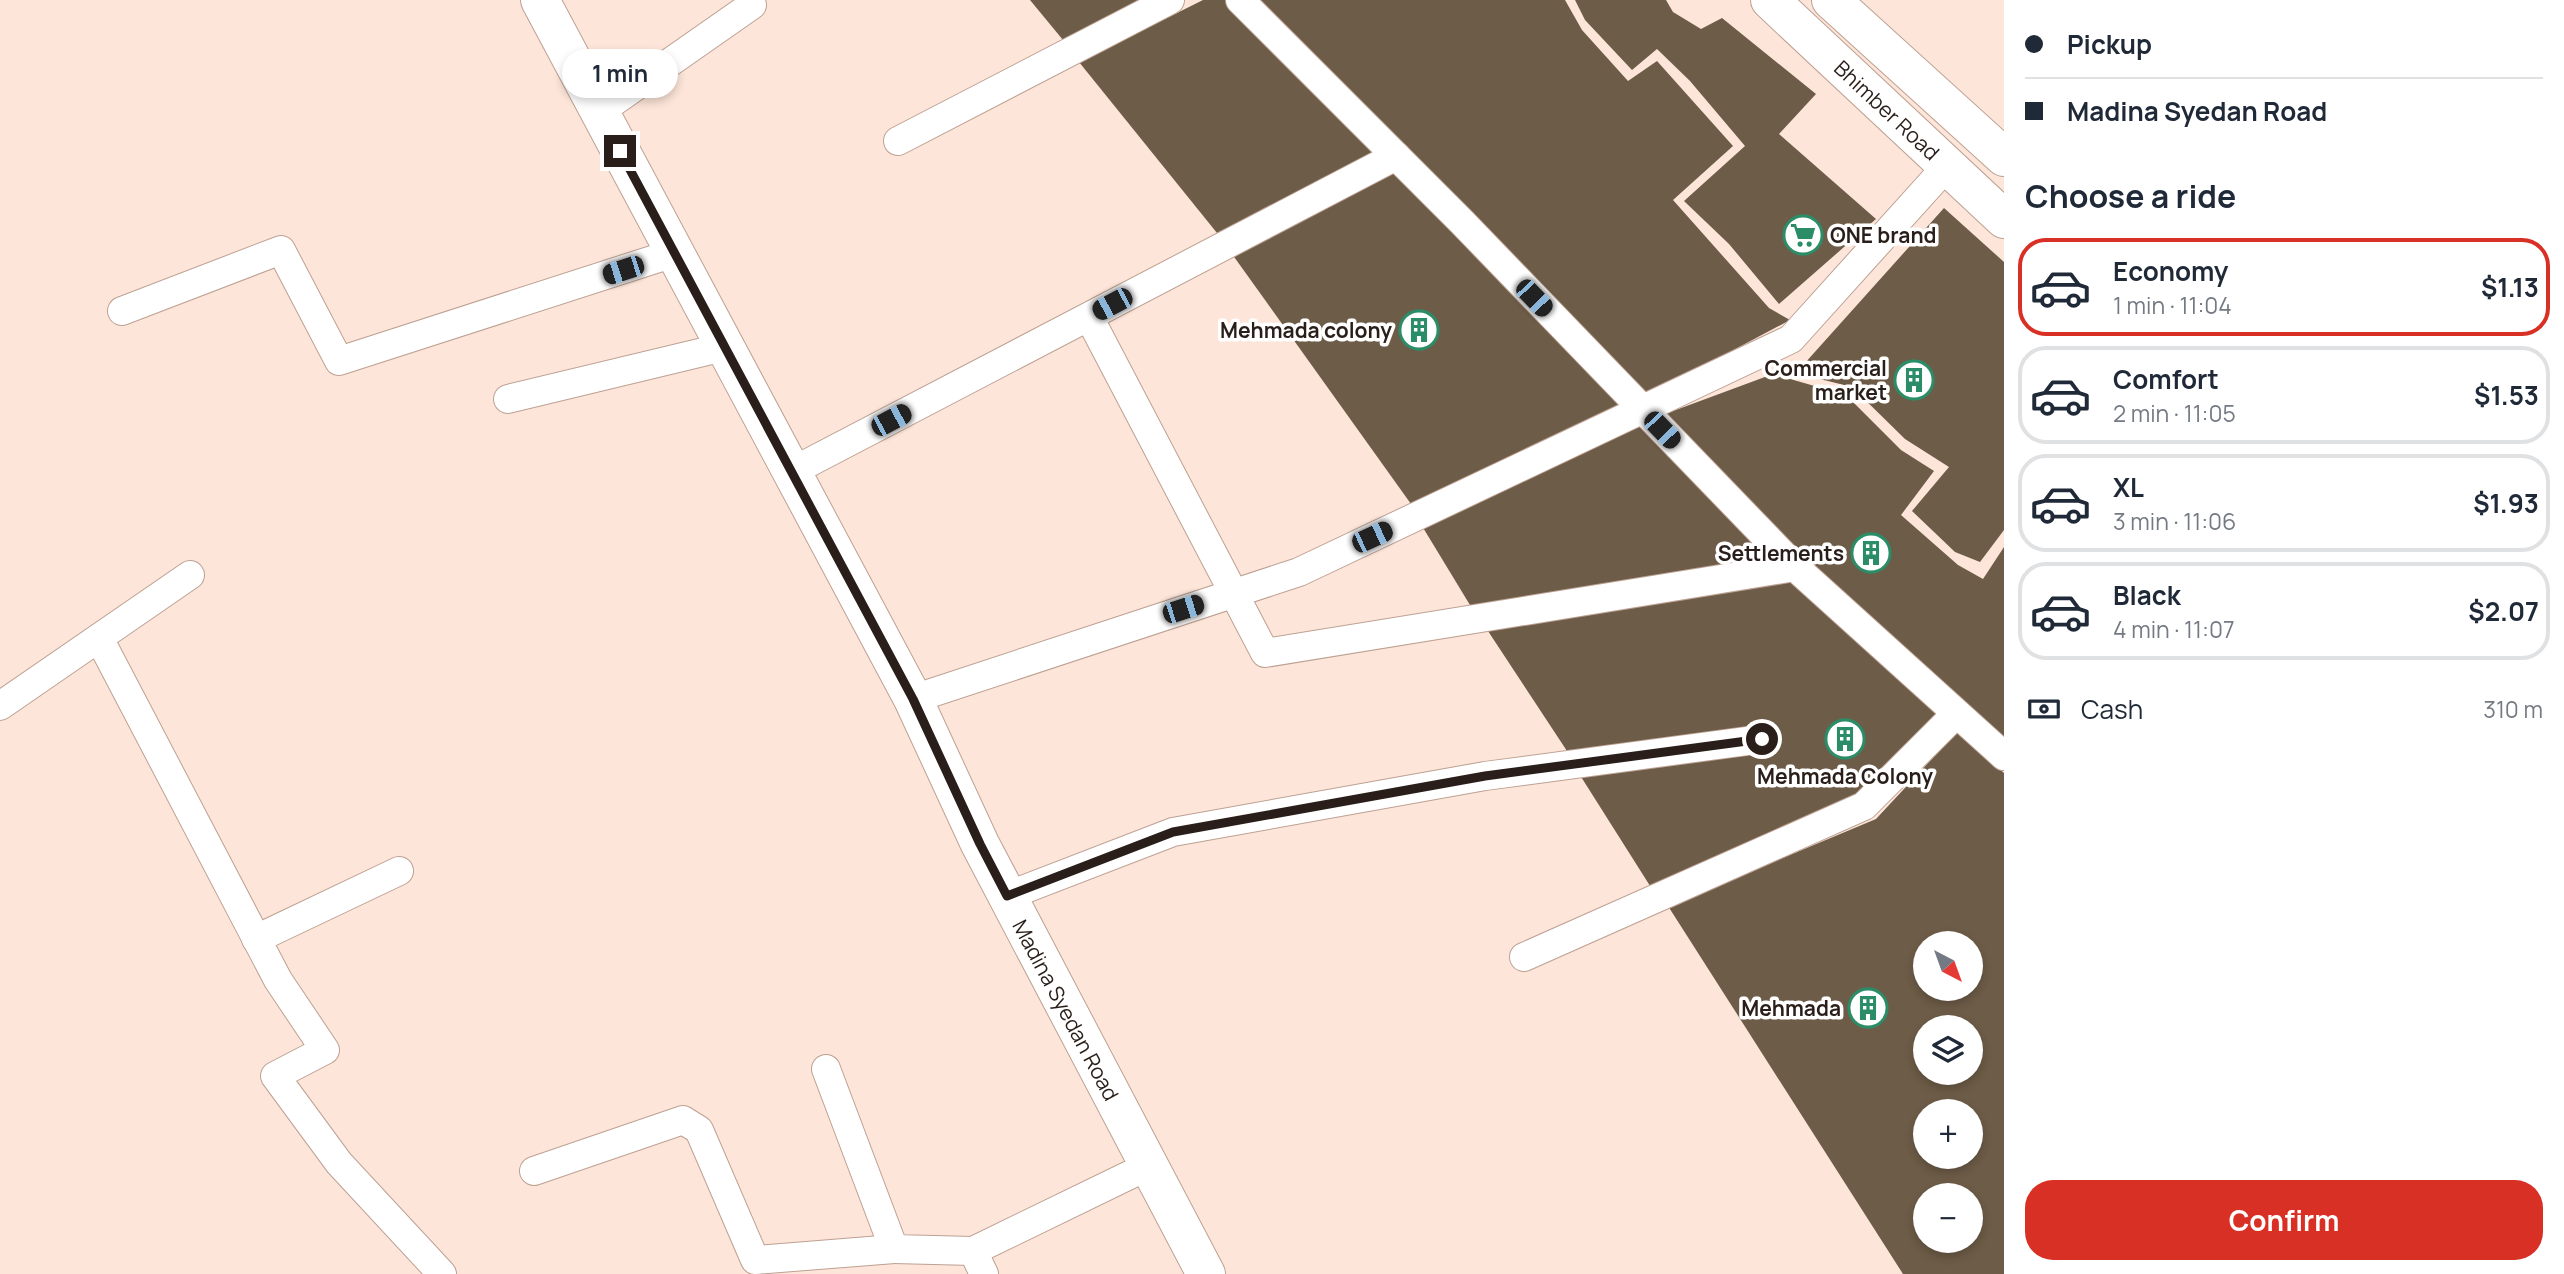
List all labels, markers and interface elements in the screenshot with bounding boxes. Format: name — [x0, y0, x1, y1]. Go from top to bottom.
text: Pickup — [2067, 26, 2152, 62]
callout: 1 min — [562, 50, 678, 99]
street label: Bhimber Road — [1828, 54, 1946, 166]
text: 1 min — [592, 57, 648, 89]
text: Madina Syedan Road — [2067, 93, 2327, 129]
route end — [604, 135, 636, 167]
text: Choose a ride — [2025, 174, 2236, 218]
supermarket icon: ONE brand — [1782, 214, 1824, 256]
place label: ONE brand — [1830, 221, 1936, 249]
text: Economy — [2113, 253, 2228, 289]
car — [600, 254, 647, 286]
icon: car — [2029, 256, 2092, 319]
text: $1.13 — [2481, 269, 2539, 305]
car — [1512, 276, 1557, 320]
car — [1089, 285, 1136, 323]
text: 1 min · 11:04 — [2113, 289, 2232, 321]
building icon: Mehmada colony — [1398, 309, 1440, 351]
place label: Mehmada colony — [1220, 316, 1392, 344]
place label: Commercial market — [1764, 354, 1887, 406]
building icon: Commercial market — [1893, 359, 1935, 401]
text: Comfort — [2113, 361, 2219, 397]
icon: car — [2029, 364, 2092, 427]
text: $1.53 — [2474, 377, 2539, 413]
text: 2 min · 11:05 — [2113, 397, 2236, 429]
car — [868, 401, 915, 439]
car — [1640, 408, 1685, 452]
text: XL — [2113, 469, 2144, 505]
icon: car — [2029, 472, 2092, 535]
text: $1.93 — [2473, 485, 2539, 521]
text: 3 min · 11:06 — [2113, 505, 2236, 537]
car — [1349, 519, 1396, 555]
building icon: Settlements — [1850, 532, 1892, 574]
place label: Settlements — [1718, 539, 1844, 567]
text: Black — [2113, 577, 2181, 613]
icon: car — [2029, 580, 2092, 643]
car — [1160, 593, 1207, 625]
text: $2.07 — [2468, 593, 2539, 629]
text: 4 min · 11:07 — [2113, 613, 2235, 645]
icon: cash — [2025, 690, 2063, 728]
text: Cash — [2081, 691, 2143, 727]
text: 310 m — [2483, 693, 2543, 725]
building icon: Mehmada Colony — [1824, 718, 1866, 760]
route start — [1746, 723, 1778, 755]
place label: Mehmada Colony — [1757, 762, 1933, 790]
street label: Madina Syedan Road — [1006, 915, 1126, 1105]
north arrow — [1913, 931, 1983, 1001]
map controls — [1913, 931, 1983, 1253]
building icon: Mehmada — [1847, 987, 1889, 1029]
place label: Mehmada — [1741, 994, 1841, 1022]
button: layers — [1913, 1015, 1983, 1085]
button: + — [1913, 1099, 1983, 1169]
button: Confirm — [2025, 1180, 2543, 1260]
button: − — [1913, 1183, 1983, 1253]

